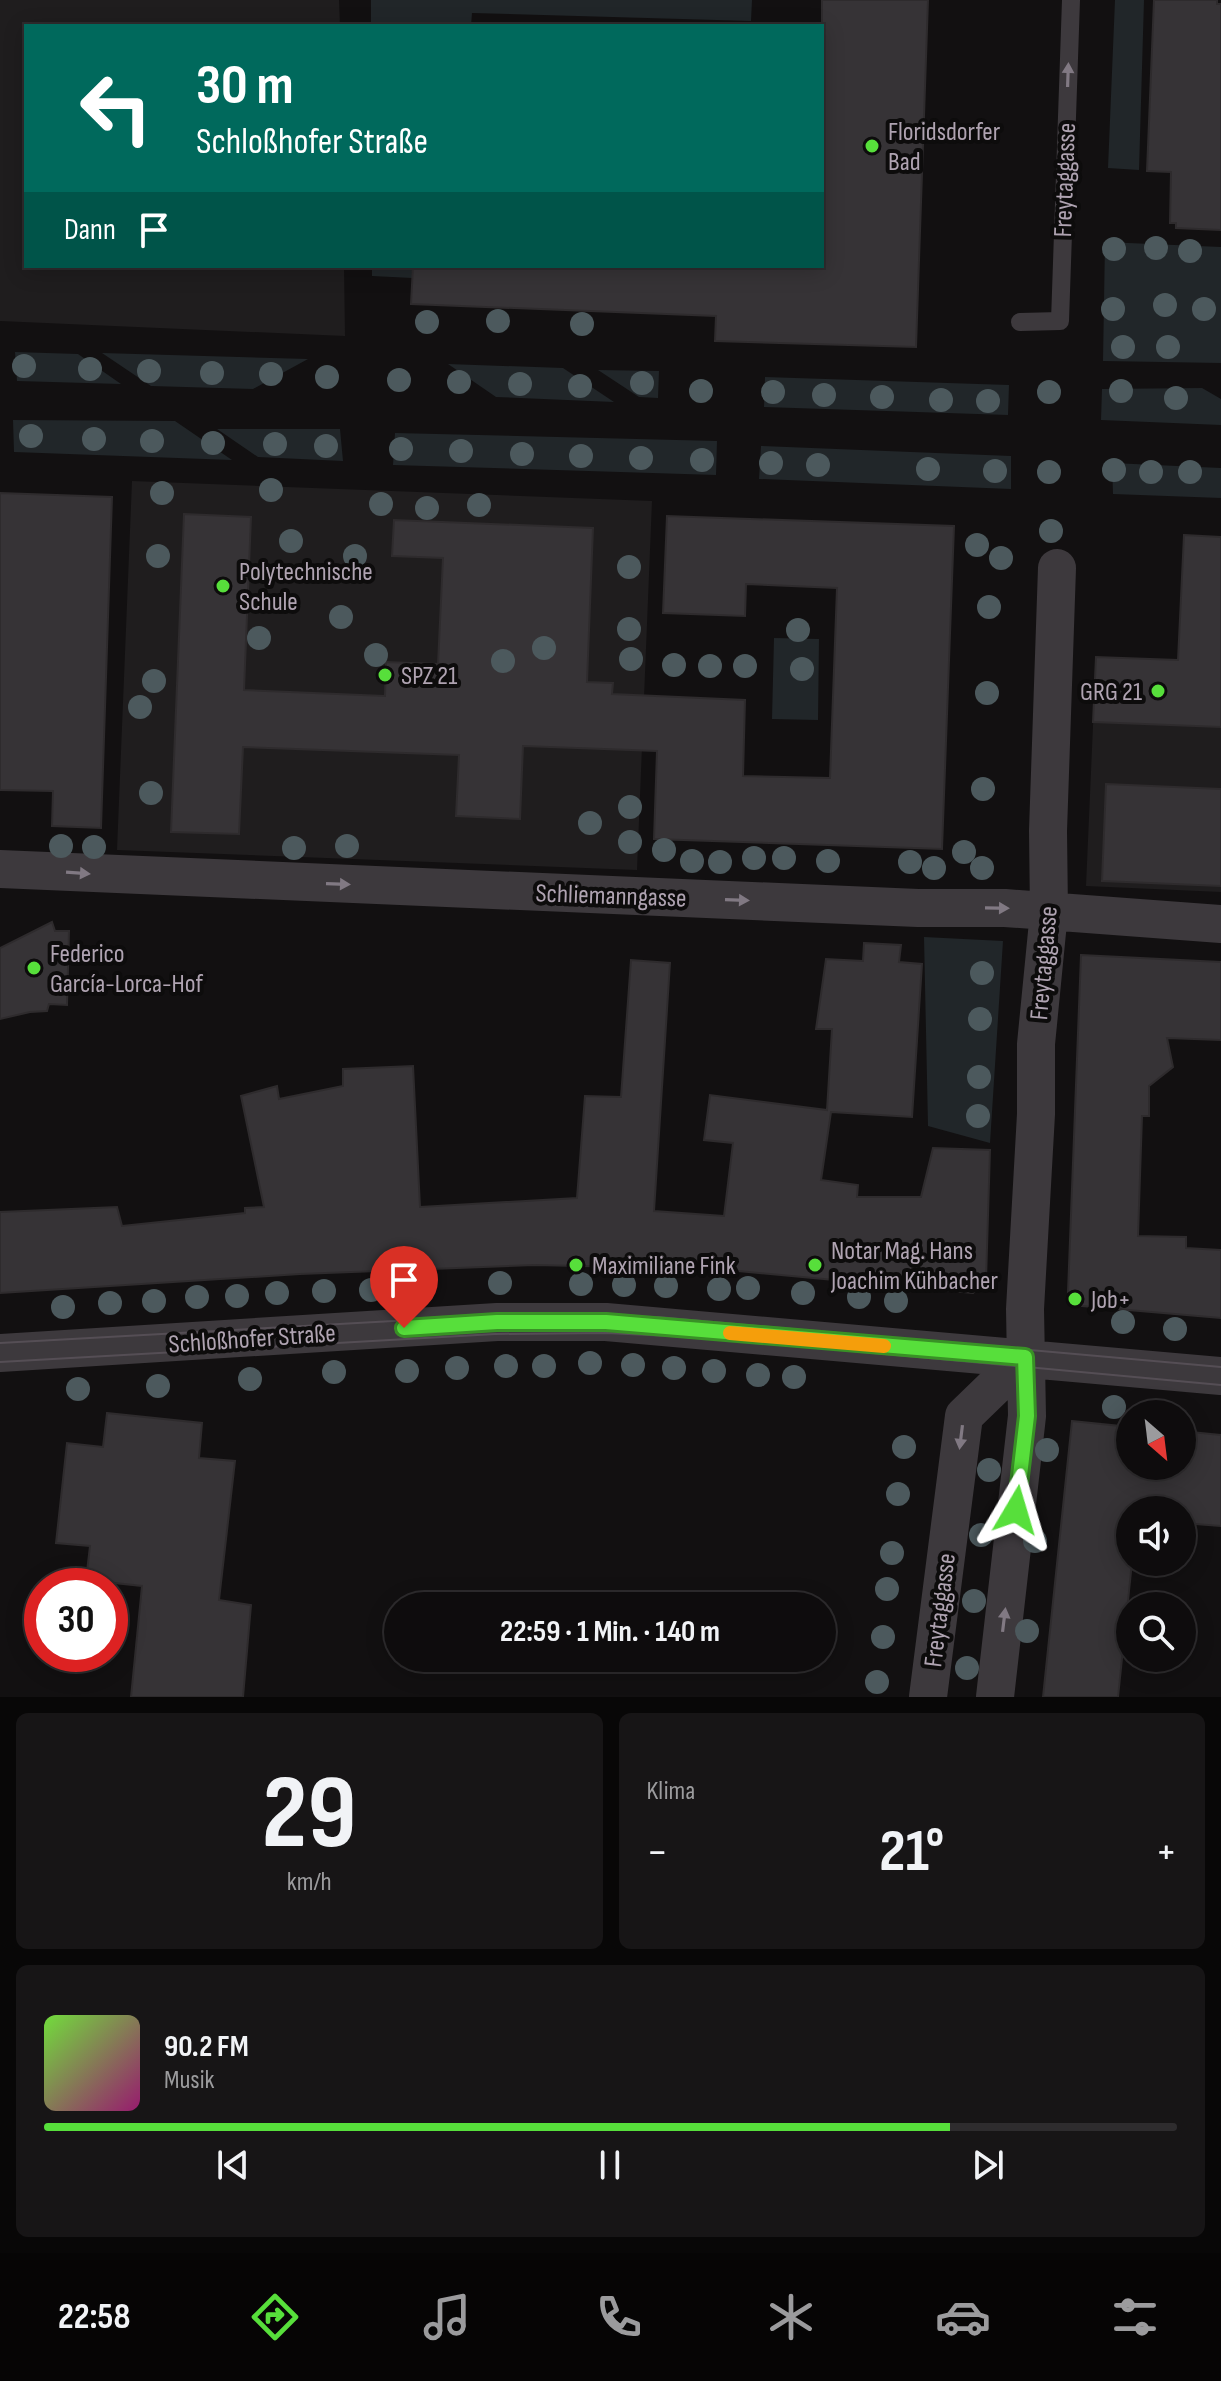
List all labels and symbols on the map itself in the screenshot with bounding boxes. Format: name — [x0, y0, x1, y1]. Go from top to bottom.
one-way arrow — [1061, 62, 1074, 87]
place label: Floridsdorfer Bad — [888, 117, 1001, 178]
street label: Freytaggasse — [1048, 122, 1083, 238]
marker: Floridsdorfer Bad — [863, 137, 881, 155]
place label: Polytechnische Schule — [239, 557, 373, 618]
marker: Polytechnische Schule — [214, 577, 232, 595]
place label: SPZ 21 — [401, 661, 457, 692]
marker: SPZ 21 — [376, 666, 394, 684]
place label: GRG 21 — [1080, 677, 1142, 708]
marker: GRG 21 — [1149, 682, 1167, 700]
one-way arrow — [66, 867, 91, 880]
one-way arrow — [326, 878, 351, 891]
street label: Schliemanngasse — [535, 878, 687, 915]
one-way arrow — [725, 894, 750, 907]
one-way arrow — [985, 902, 1010, 914]
street label: Freytaggasse — [1024, 905, 1065, 1021]
place label: Federico García-Lorca-Hof — [50, 939, 203, 1000]
marker: Federico García-Lorca-Hof — [25, 959, 43, 977]
place label: Notar Mag. Hans Joachim Kühbacher — [830, 1236, 998, 1297]
pin — [370, 1246, 438, 1328]
place label: Maximiliane Fink — [592, 1251, 736, 1282]
marker: Maximiliane Fink — [567, 1256, 585, 1274]
marker: Notar Mag. Hans Joachim Kühbacher — [806, 1256, 824, 1274]
place label: Job+ — [1090, 1285, 1131, 1316]
marker: Job+ — [1066, 1290, 1084, 1308]
street label: Schloßhofer Straße — [167, 1318, 337, 1361]
north arrow — [1116, 1400, 1196, 1480]
one-way arrow — [955, 1425, 968, 1450]
position arrow — [974, 1468, 1058, 1552]
street label: Freytaggasse — [918, 1551, 963, 1669]
speed limit sign: 30 — [24, 1568, 128, 1672]
one-way arrow — [997, 1607, 1010, 1632]

